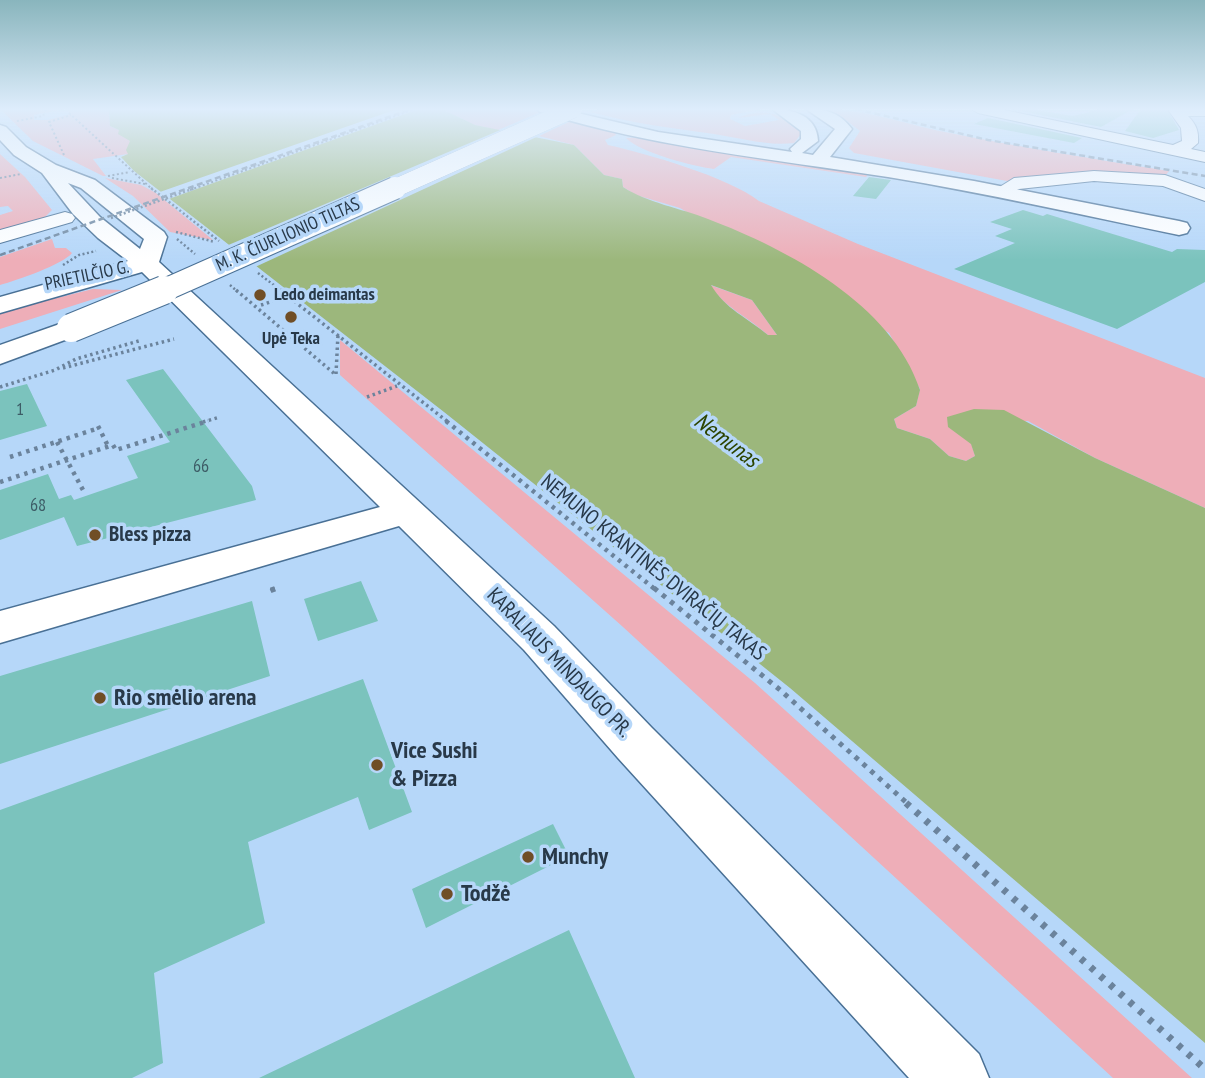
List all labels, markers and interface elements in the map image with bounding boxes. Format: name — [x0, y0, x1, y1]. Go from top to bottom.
street label: M. K. ČIURLIONIO TILTAS — [213, 194, 363, 276]
street label: PRIETILČIO G. — [43, 257, 131, 295]
place label: Ledo deimantas — [274, 284, 375, 306]
marker: Ledo deimantas — [252, 287, 268, 303]
marker: Upė Teka — [283, 309, 299, 325]
place label: Upė Teka — [262, 328, 320, 350]
house number: 1 — [16, 399, 24, 421]
water label: Nemunas — [688, 408, 764, 474]
house number: 66 — [193, 456, 209, 478]
street label: NEMUNO KRANTINĖS DVIRAČIŲ TAKAS — [535, 469, 771, 667]
house number: 68 — [30, 495, 46, 517]
place label: Bless pizza — [109, 522, 191, 548]
marker: Bless pizza — [87, 527, 103, 543]
street label: KARALIAUS MINDAUGO PR. — [481, 583, 637, 743]
place label: Rio smėlio arena — [114, 684, 256, 712]
marker: Rio smėlio arena — [92, 690, 108, 706]
place label: Vice Sushi & Pizza — [391, 737, 478, 793]
marker: Vice Sushi & Pizza — [369, 757, 385, 773]
place label: Munchy — [542, 843, 608, 871]
marker: Munchy — [520, 849, 536, 865]
place label: Todžė — [461, 880, 511, 908]
marker: Todžė — [439, 886, 455, 902]

